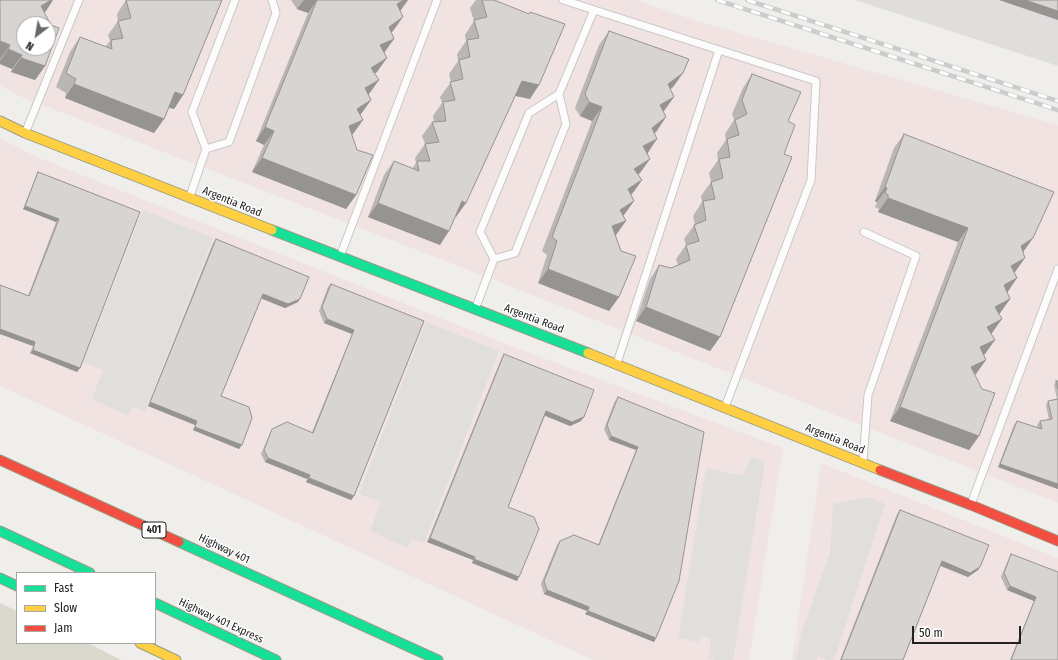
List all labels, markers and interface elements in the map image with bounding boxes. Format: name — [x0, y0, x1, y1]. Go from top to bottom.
north arrow — [16, 16, 56, 56]
text: N — [24, 39, 36, 53]
street label: Argentia Road — [200, 184, 264, 220]
street label: Argentia Road — [502, 302, 566, 336]
street label: Argentia Road — [803, 421, 867, 457]
road number: 401 — [142, 522, 166, 538]
street label: Highway 401 — [196, 531, 252, 567]
legend — [16, 572, 156, 644]
text: Fast — [54, 581, 73, 595]
street label: Highway 401 Express — [177, 596, 265, 646]
text: Slow — [54, 601, 77, 615]
scale bar — [914, 618, 1023, 644]
text: Jam — [54, 621, 72, 635]
text: 50 m — [919, 626, 943, 640]

